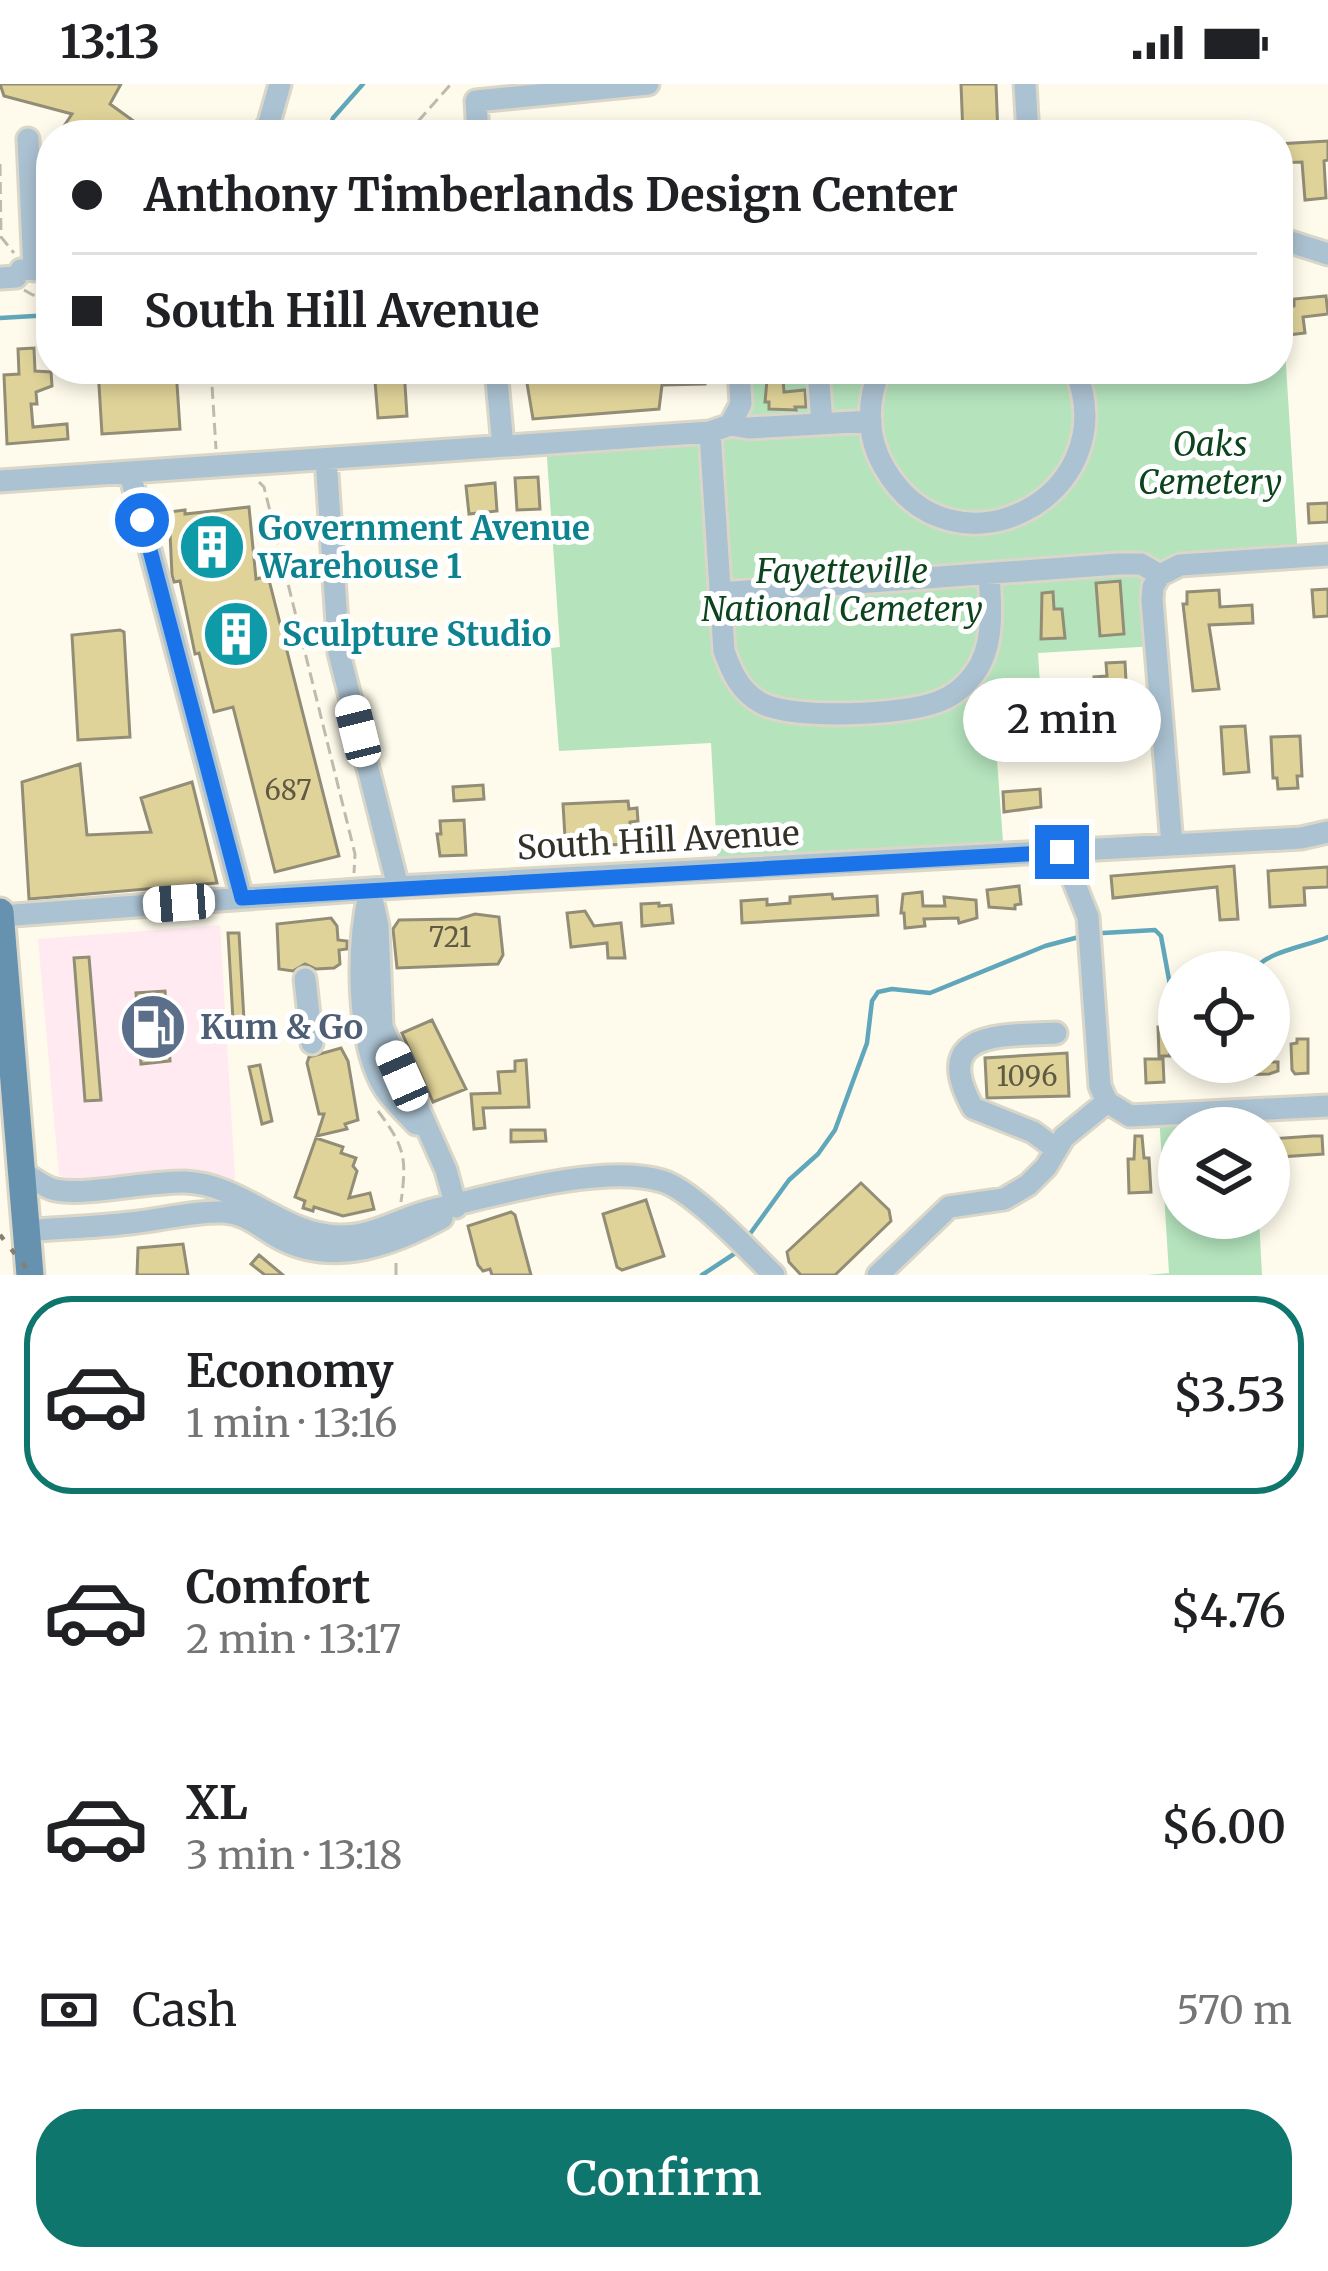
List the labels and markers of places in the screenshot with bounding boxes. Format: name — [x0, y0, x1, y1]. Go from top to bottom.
place label: Government Avenue Warehouse 1 — [257, 508, 590, 587]
building icon: Government Avenue Warehouse 1 — [177, 512, 247, 582]
building icon: Sculpture Studio — [201, 599, 271, 669]
place label: Sculpture Studio — [282, 614, 551, 655]
fuel station icon: Kum & Go — [118, 992, 188, 1062]
place label: Kum & Go — [200, 1007, 363, 1048]

